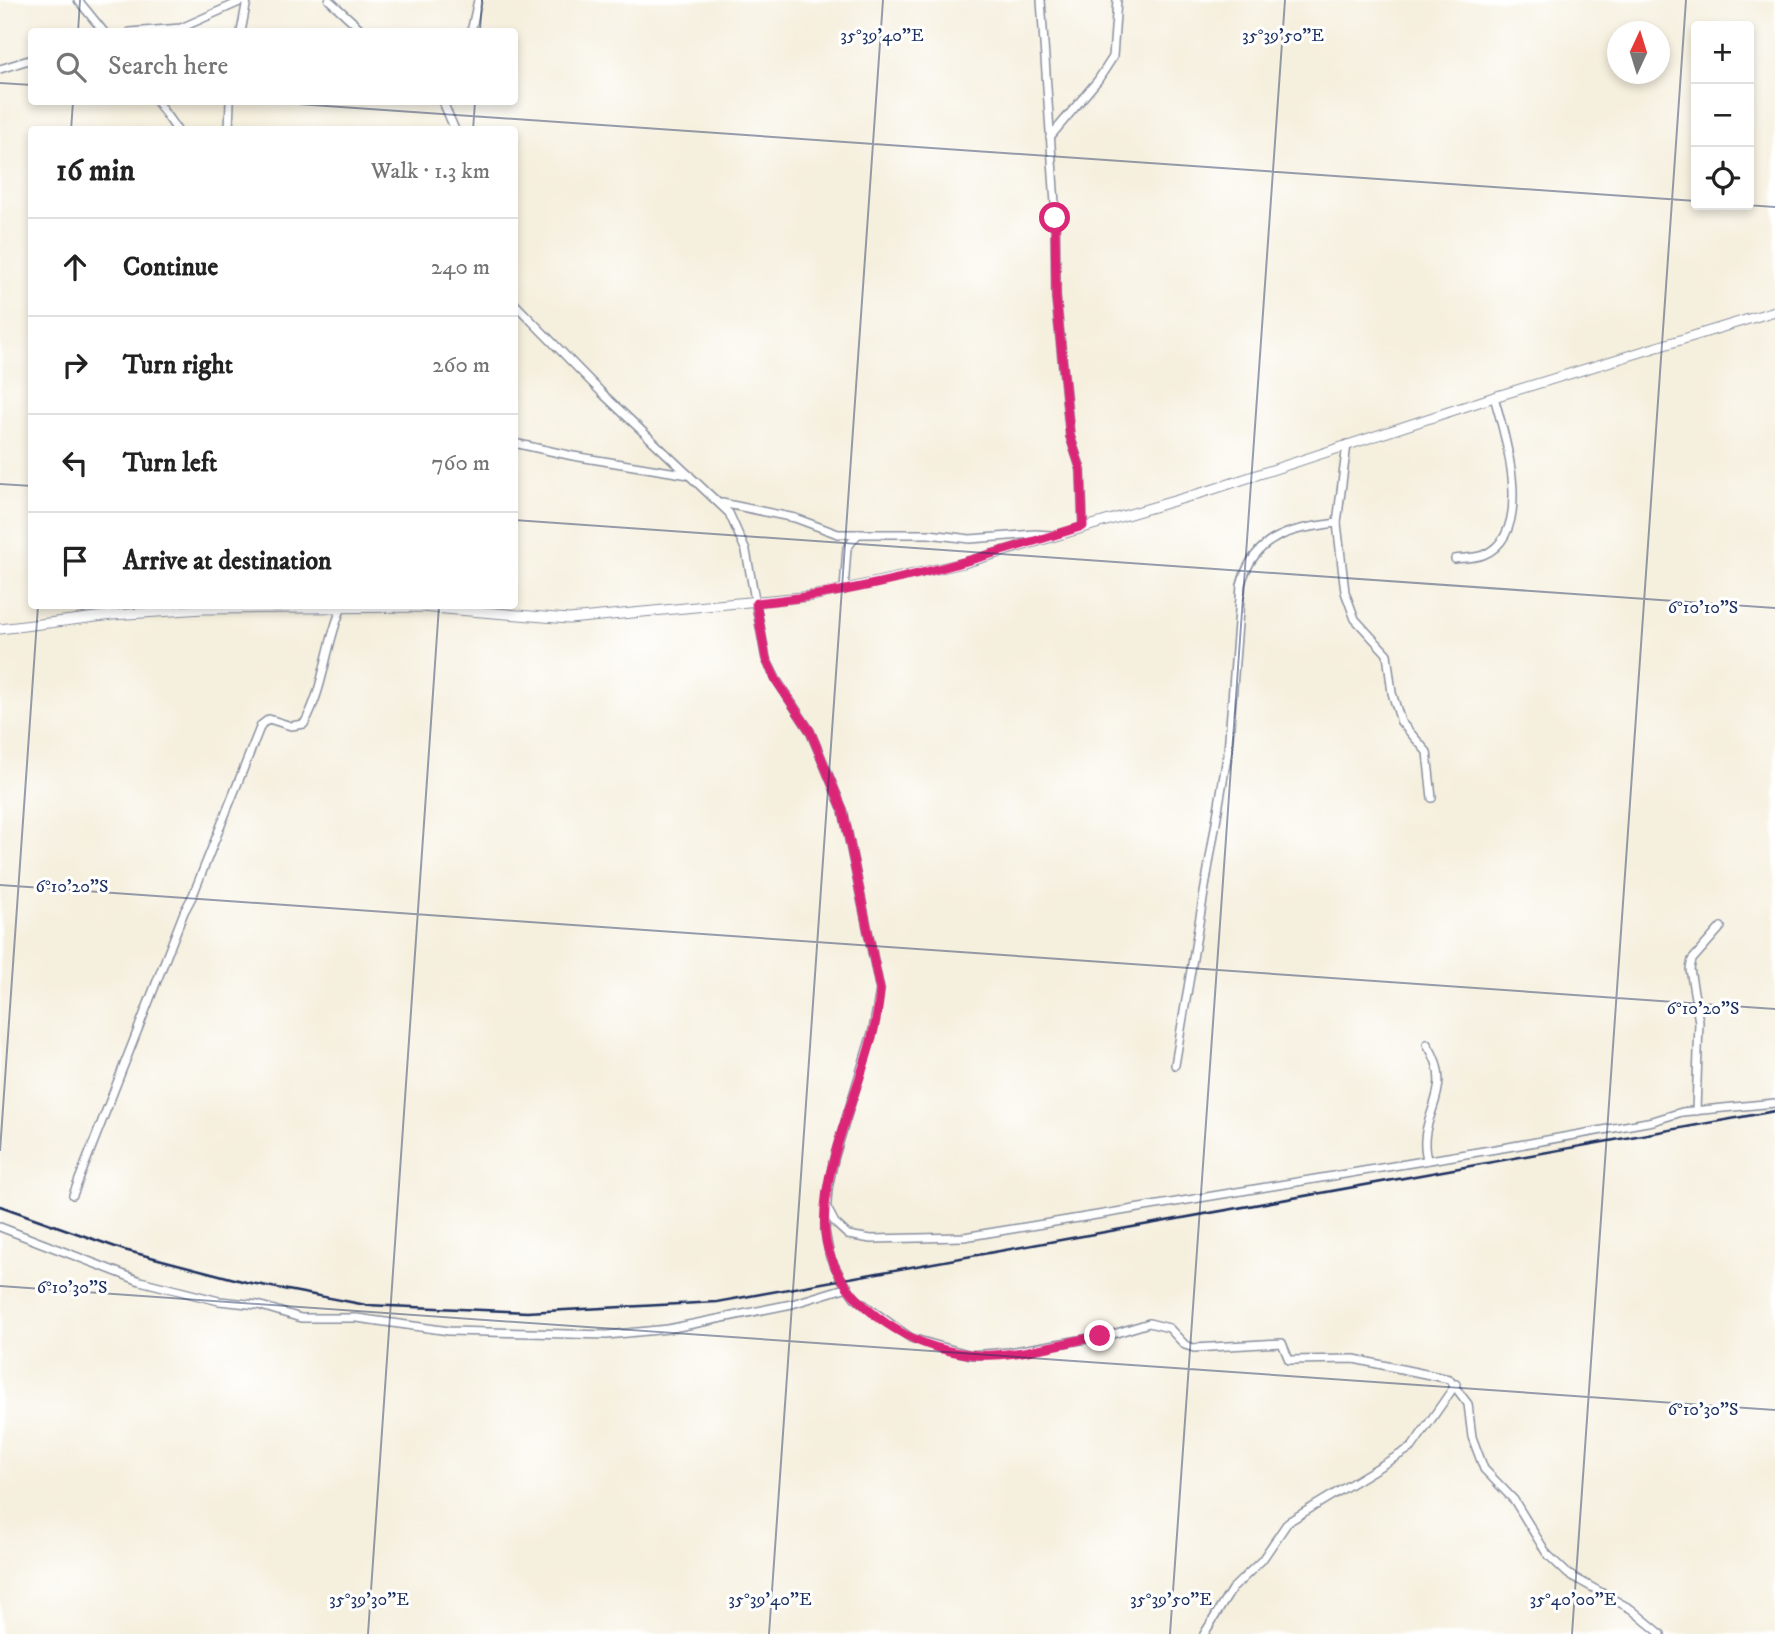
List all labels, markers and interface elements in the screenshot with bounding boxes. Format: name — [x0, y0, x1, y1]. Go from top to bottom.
north arrow — [1607, 21, 1670, 84]
map controls — [1691, 21, 1754, 210]
button: + — [1691, 21, 1754, 84]
text: 35°39'40"E — [840, 25, 924, 47]
text: 35°39'50"E — [1242, 25, 1324, 47]
search box — [28, 28, 518, 105]
icon: search — [52, 48, 90, 86]
text: Search here — [108, 50, 228, 83]
button: − — [1691, 84, 1754, 147]
button: locate — [1691, 147, 1754, 210]
text: 16 min — [56, 153, 135, 190]
text: Walk · 1.3 km — [371, 157, 490, 186]
route start — [1039, 202, 1070, 233]
icon: ahead — [56, 248, 94, 286]
text: Continue — [123, 251, 218, 284]
text: 240 m — [431, 253, 490, 282]
icon: right — [56, 346, 94, 384]
text: Turn right — [123, 349, 233, 382]
text: 260 m — [432, 351, 490, 380]
icon: left — [56, 444, 94, 482]
text: Turn left — [123, 447, 217, 480]
text: 760 m — [431, 449, 490, 478]
icon: arrive — [56, 542, 94, 580]
text: Arrive at destination — [123, 545, 332, 578]
text: 6°10'10"S — [1668, 597, 1738, 619]
text: 6°10'20"S — [36, 876, 108, 898]
text: 6°10'20"S — [1667, 998, 1739, 1020]
text: 6°10'30"S — [37, 1277, 107, 1299]
route end — [1084, 1320, 1115, 1351]
text: 6°10'30"S — [1668, 1399, 1738, 1421]
text: 35°39'30"E — [329, 1589, 409, 1611]
text: 35°39'40"E — [728, 1589, 812, 1611]
text: 35°39'50"E — [1130, 1589, 1212, 1611]
text: 35°40'00"E — [1529, 1589, 1617, 1611]

